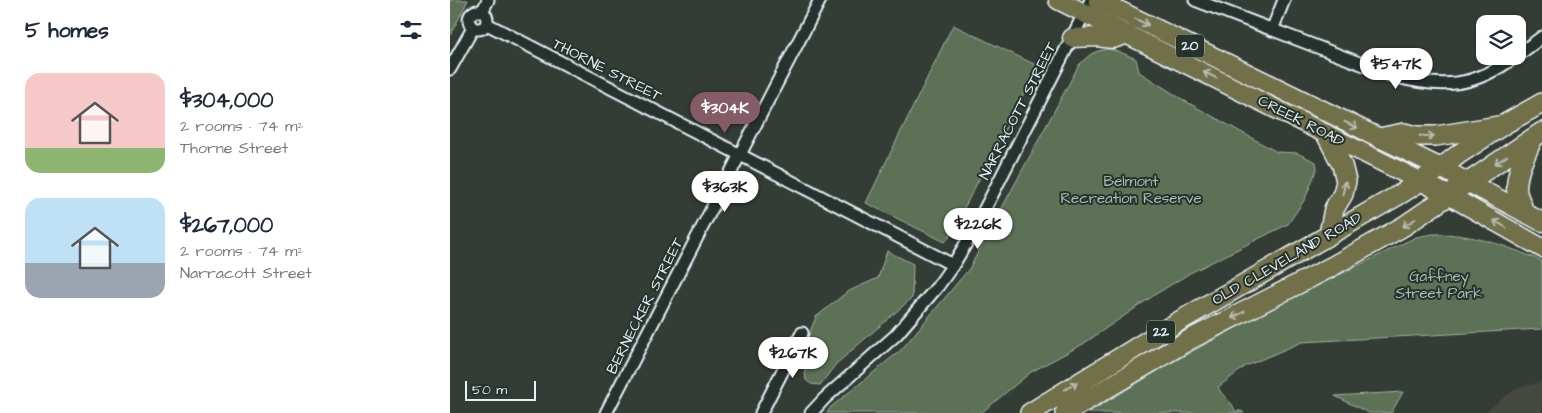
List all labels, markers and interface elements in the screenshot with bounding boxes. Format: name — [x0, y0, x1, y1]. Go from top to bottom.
map controls — [1476, 15, 1526, 65]
button: layers — [1476, 15, 1526, 65]
text: 5 homes — [25, 16, 109, 45]
icon: filters — [397, 16, 425, 44]
one-way arrow — [1134, 18, 1149, 27]
street label: THORNE STREET — [549, 33, 666, 107]
road number: 20 — [1176, 34, 1204, 58]
street label: NARRACOTT STREET — [974, 38, 1062, 184]
pin: $547K — [1361, 48, 1431, 90]
text: $547K — [1371, 53, 1421, 75]
one-way arrow — [1203, 70, 1218, 79]
text: $304,000 — [180, 86, 273, 115]
street label: CREEK ROAD — [1254, 90, 1348, 152]
pin: $304K — [690, 92, 760, 134]
icon: home — [65, 93, 125, 153]
text: $304K — [701, 97, 749, 119]
text: 2 rooms · 74 m² — [180, 115, 304, 137]
one-way arrow — [1343, 121, 1358, 130]
one-way arrow — [1418, 131, 1434, 141]
text: Thorne Street — [180, 137, 288, 159]
one-way arrow — [1494, 155, 1508, 166]
pin: $363K — [690, 170, 760, 213]
park label: Belmont Recreation Reserve — [1060, 171, 1202, 209]
text: $363K — [703, 176, 747, 198]
one-way arrow — [1340, 181, 1349, 197]
street label: OLD CLEVELAND ROAD — [1208, 207, 1366, 310]
pin: $226K — [943, 208, 1013, 250]
text: $267,000 — [180, 211, 273, 240]
text: $226K — [955, 213, 1001, 235]
icon: home — [65, 218, 125, 278]
one-way arrow — [1403, 218, 1417, 228]
one-way arrow — [1493, 218, 1507, 228]
street label: BERNECKER STREET — [601, 234, 689, 378]
text: 2 rooms · 74 m² — [180, 240, 304, 262]
text: Narracott Street — [180, 262, 312, 284]
park label: Gaffney Street Park — [1396, 266, 1482, 304]
one-way arrow — [1231, 311, 1246, 320]
road number: 22 — [1147, 321, 1175, 344]
pin: $267K — [758, 336, 828, 379]
text: $267K — [769, 342, 817, 364]
scale bar — [465, 378, 536, 401]
text: 50 m — [472, 380, 507, 400]
one-way arrow — [1063, 381, 1077, 391]

